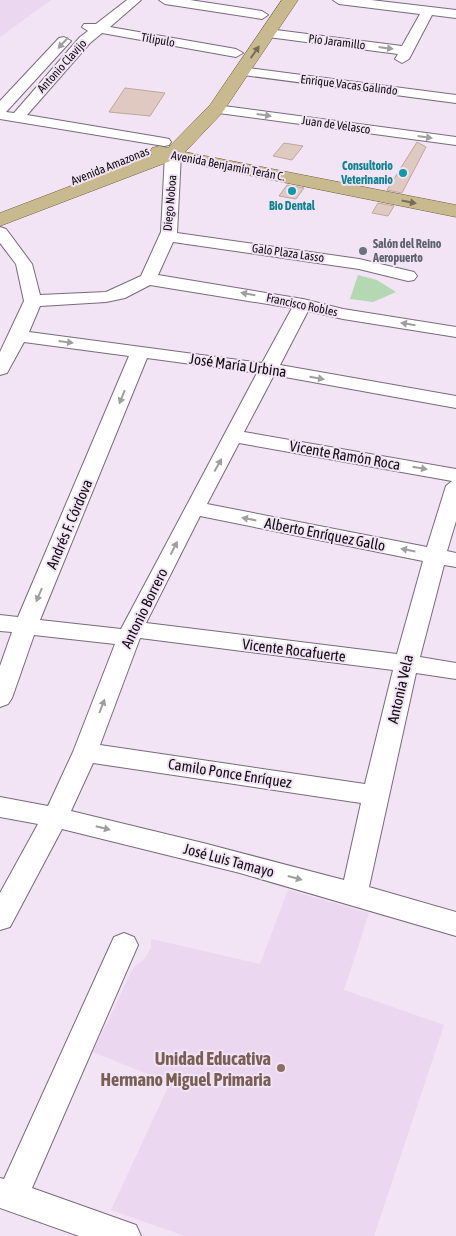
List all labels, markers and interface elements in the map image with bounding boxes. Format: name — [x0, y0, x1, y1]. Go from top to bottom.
street label: Tilipulo — [140, 30, 176, 50]
street label: Pío Jaramillo — [308, 32, 367, 52]
street label: Antonio Clavijo — [34, 36, 90, 96]
one-way arrow — [57, 36, 68, 49]
one-way arrow — [378, 44, 394, 52]
one-way arrow — [250, 45, 260, 58]
street label: Enrique Vacas Galindo — [300, 72, 399, 98]
one-way arrow — [256, 112, 272, 120]
street label: Juan de Velasco — [301, 113, 372, 137]
one-way arrow — [417, 133, 433, 141]
street label: Avenida Amazonas — [69, 144, 151, 188]
street label: Avenida Benjamín Terán C. — [170, 148, 286, 184]
place label: Consultorio Veterinanio — [340, 159, 393, 187]
marker: Consultorio Veterinanio — [397, 167, 409, 179]
street label: Diego Noboa — [161, 174, 179, 232]
marker: Bio Dental — [286, 185, 298, 197]
one-way arrow — [401, 198, 417, 206]
place label: Bio Dental — [269, 199, 316, 213]
place label: Salón del Reino Aeropuerto — [372, 237, 442, 265]
street label: Galo Plaza Lasso — [251, 241, 325, 265]
marker: Salón del Reino Aeropuerto — [357, 245, 369, 257]
one-way arrow — [240, 290, 256, 298]
street label: Francisco Robles — [265, 291, 339, 319]
one-way arrow — [400, 320, 416, 328]
one-way arrow — [59, 338, 75, 346]
street label: José María Urbina — [188, 350, 288, 380]
one-way arrow — [309, 374, 325, 382]
one-way arrow — [117, 390, 125, 404]
street label: Vicente Ramón Roca — [288, 437, 402, 473]
one-way arrow — [214, 458, 222, 473]
one-way arrow — [412, 465, 428, 473]
street label: Andrés F. Córdova — [42, 477, 96, 571]
one-way arrow — [240, 514, 256, 522]
street label: Alberto Enríquez Gallo — [263, 514, 387, 554]
one-way arrow — [170, 541, 178, 555]
one-way arrow — [401, 546, 416, 554]
street label: Antonio Borrero — [117, 565, 171, 651]
one-way arrow — [35, 588, 43, 603]
street label: Vicente Rocafuerte — [241, 635, 347, 665]
street label: Antonia Vela — [384, 653, 416, 725]
one-way arrow — [98, 698, 106, 713]
street label: Camilo Ponce Enríquez — [167, 755, 294, 791]
one-way arrow — [96, 824, 111, 832]
street label: José Luis Tamayo — [182, 840, 276, 880]
one-way arrow — [287, 874, 302, 882]
place label: Unidad Educativa Hermano Miguel Primaria — [101, 1048, 271, 1090]
marker: Unidad Educativa Hermano Miguel Primaria — [275, 1062, 287, 1074]

